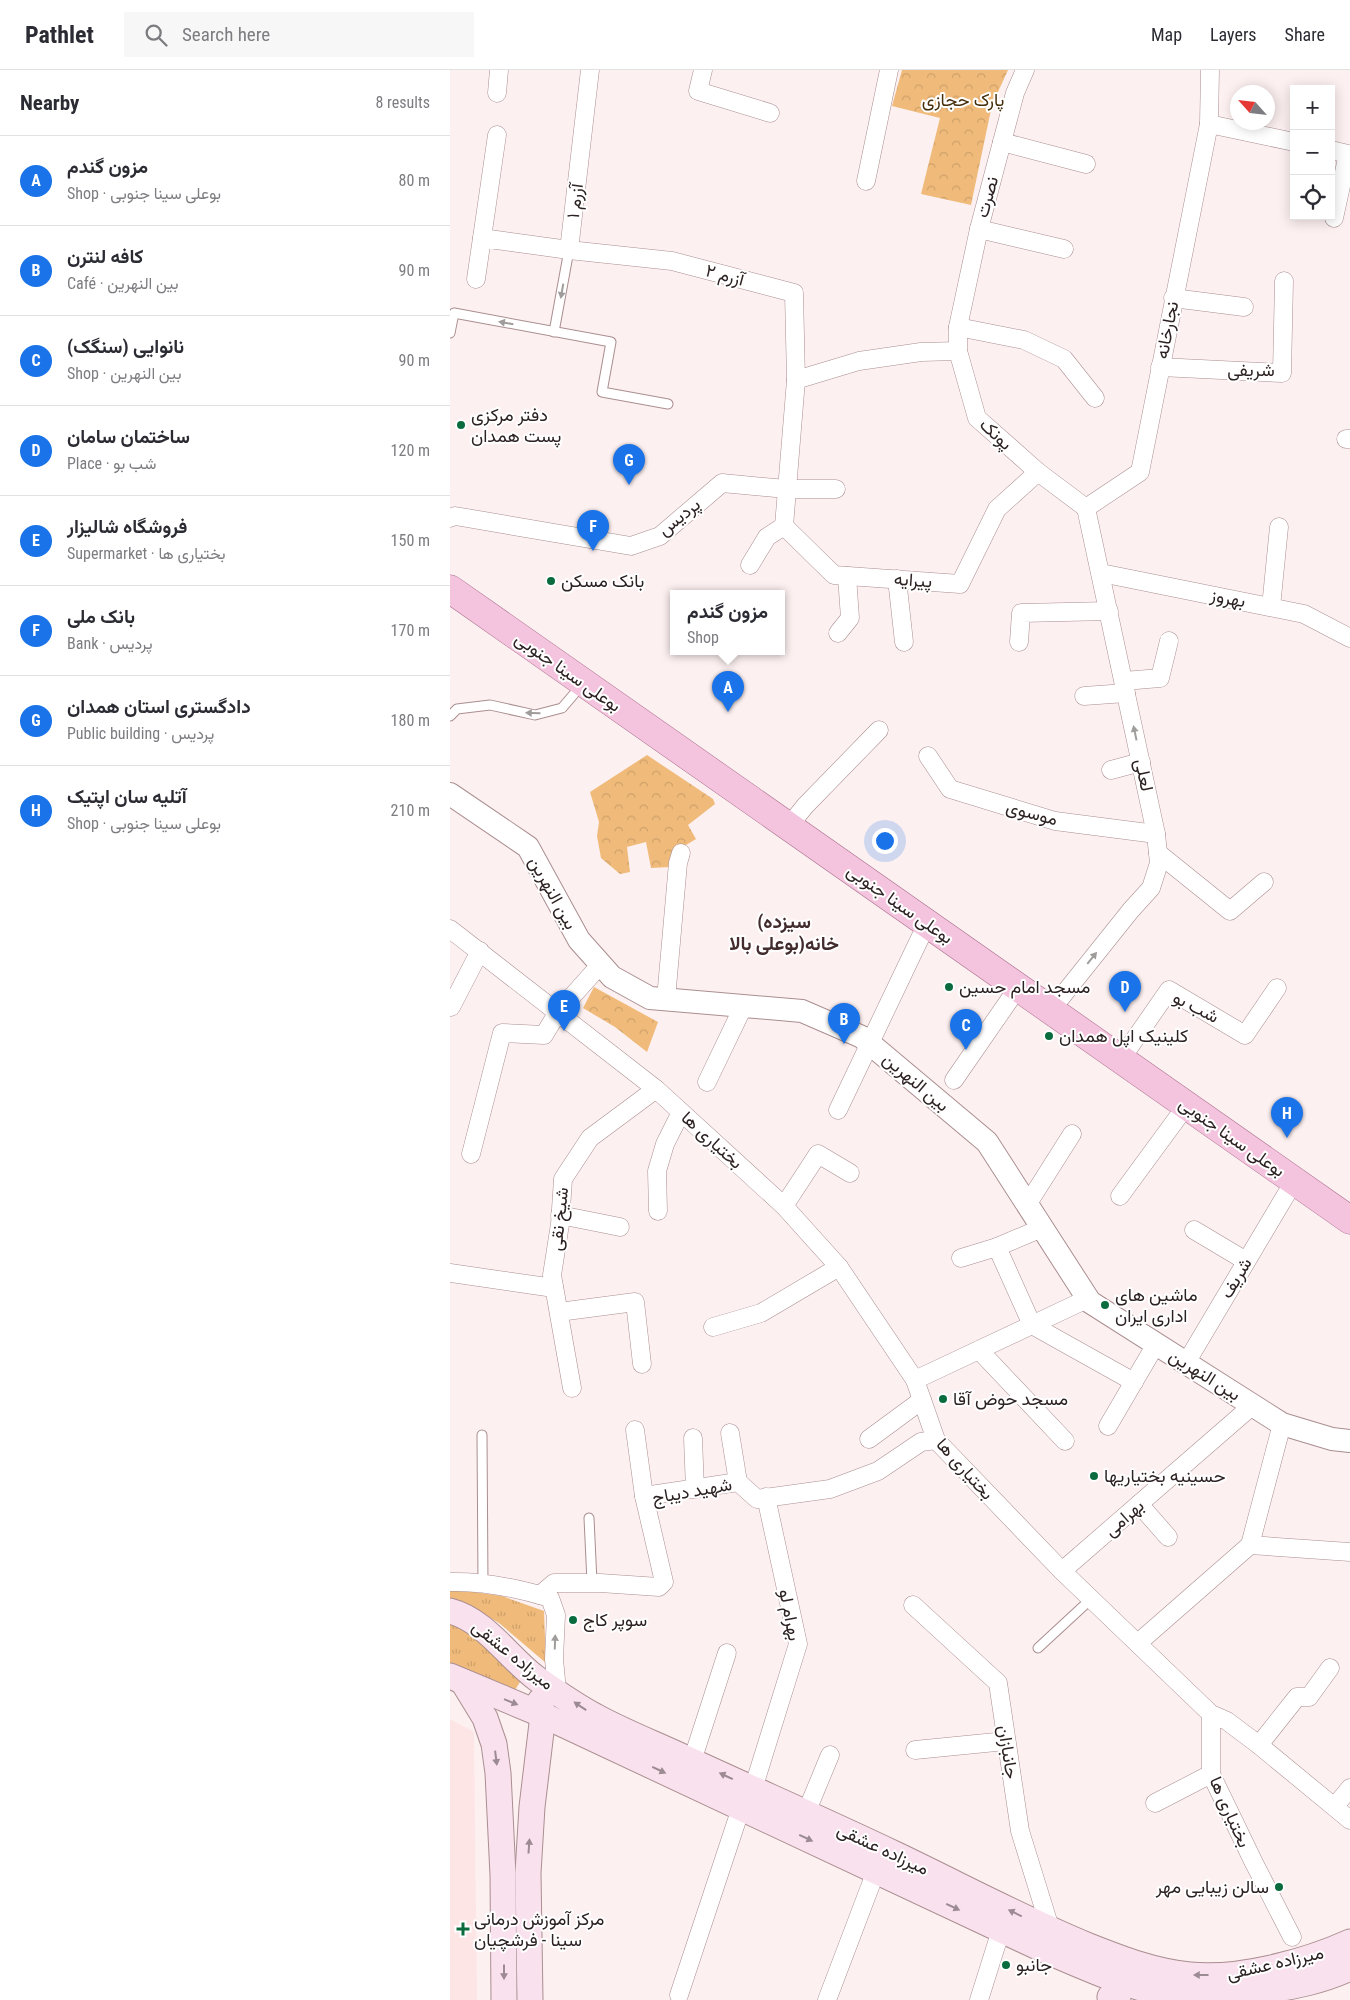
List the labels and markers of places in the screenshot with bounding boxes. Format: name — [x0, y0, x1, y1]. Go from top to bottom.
place label: دفتر مرکزی پست همدان — [471, 404, 561, 448]
marker: دفتر مرکزی پست همدان — [455, 419, 467, 431]
pin: G — [613, 444, 645, 485]
pin: F — [577, 510, 609, 551]
place label: بانک مسکن — [561, 570, 644, 592]
marker: بانک مسکن — [545, 575, 557, 587]
pin: A — [712, 671, 744, 712]
pin: D — [1109, 971, 1141, 1012]
place label: مسجد امام حسین — [959, 976, 1090, 999]
marker: مسجد امام حسین — [943, 981, 955, 993]
pin: E — [548, 990, 580, 1031]
pin: B — [828, 1003, 860, 1044]
pin: C — [950, 1009, 982, 1050]
place label: کلینیک اپل همدان — [1059, 1025, 1188, 1048]
marker: کلینیک اپل همدان — [1043, 1030, 1055, 1042]
pin: H — [1271, 1097, 1303, 1138]
place label: ماشین های اداری ایران — [1115, 1284, 1198, 1327]
marker: ماشین های اداری ایران — [1099, 1299, 1111, 1311]
place label: مسجد حوض آقا — [953, 1388, 1068, 1410]
marker: مسجد حوض آقا — [937, 1393, 949, 1405]
place label: حسینیه بختیاریها — [1104, 1465, 1226, 1487]
marker: حسینیه بختیاریها — [1088, 1470, 1100, 1482]
place label: سوپر کاج — [583, 1609, 647, 1632]
marker: سوپر کاج — [567, 1614, 579, 1626]
place label: سالن زیبایی مهر — [1155, 1876, 1269, 1898]
marker: سالن زیبایی مهر — [1273, 1881, 1285, 1893]
place label: مرکز آموزش درمانی سینا - فرشچیان — [474, 1908, 604, 1952]
marker: مرکز آموزش درمانی سینا - فرشچیان — [456, 1922, 470, 1936]
place label: جانبو — [1016, 1954, 1052, 1976]
marker: جانبو — [1000, 1959, 1012, 1971]

